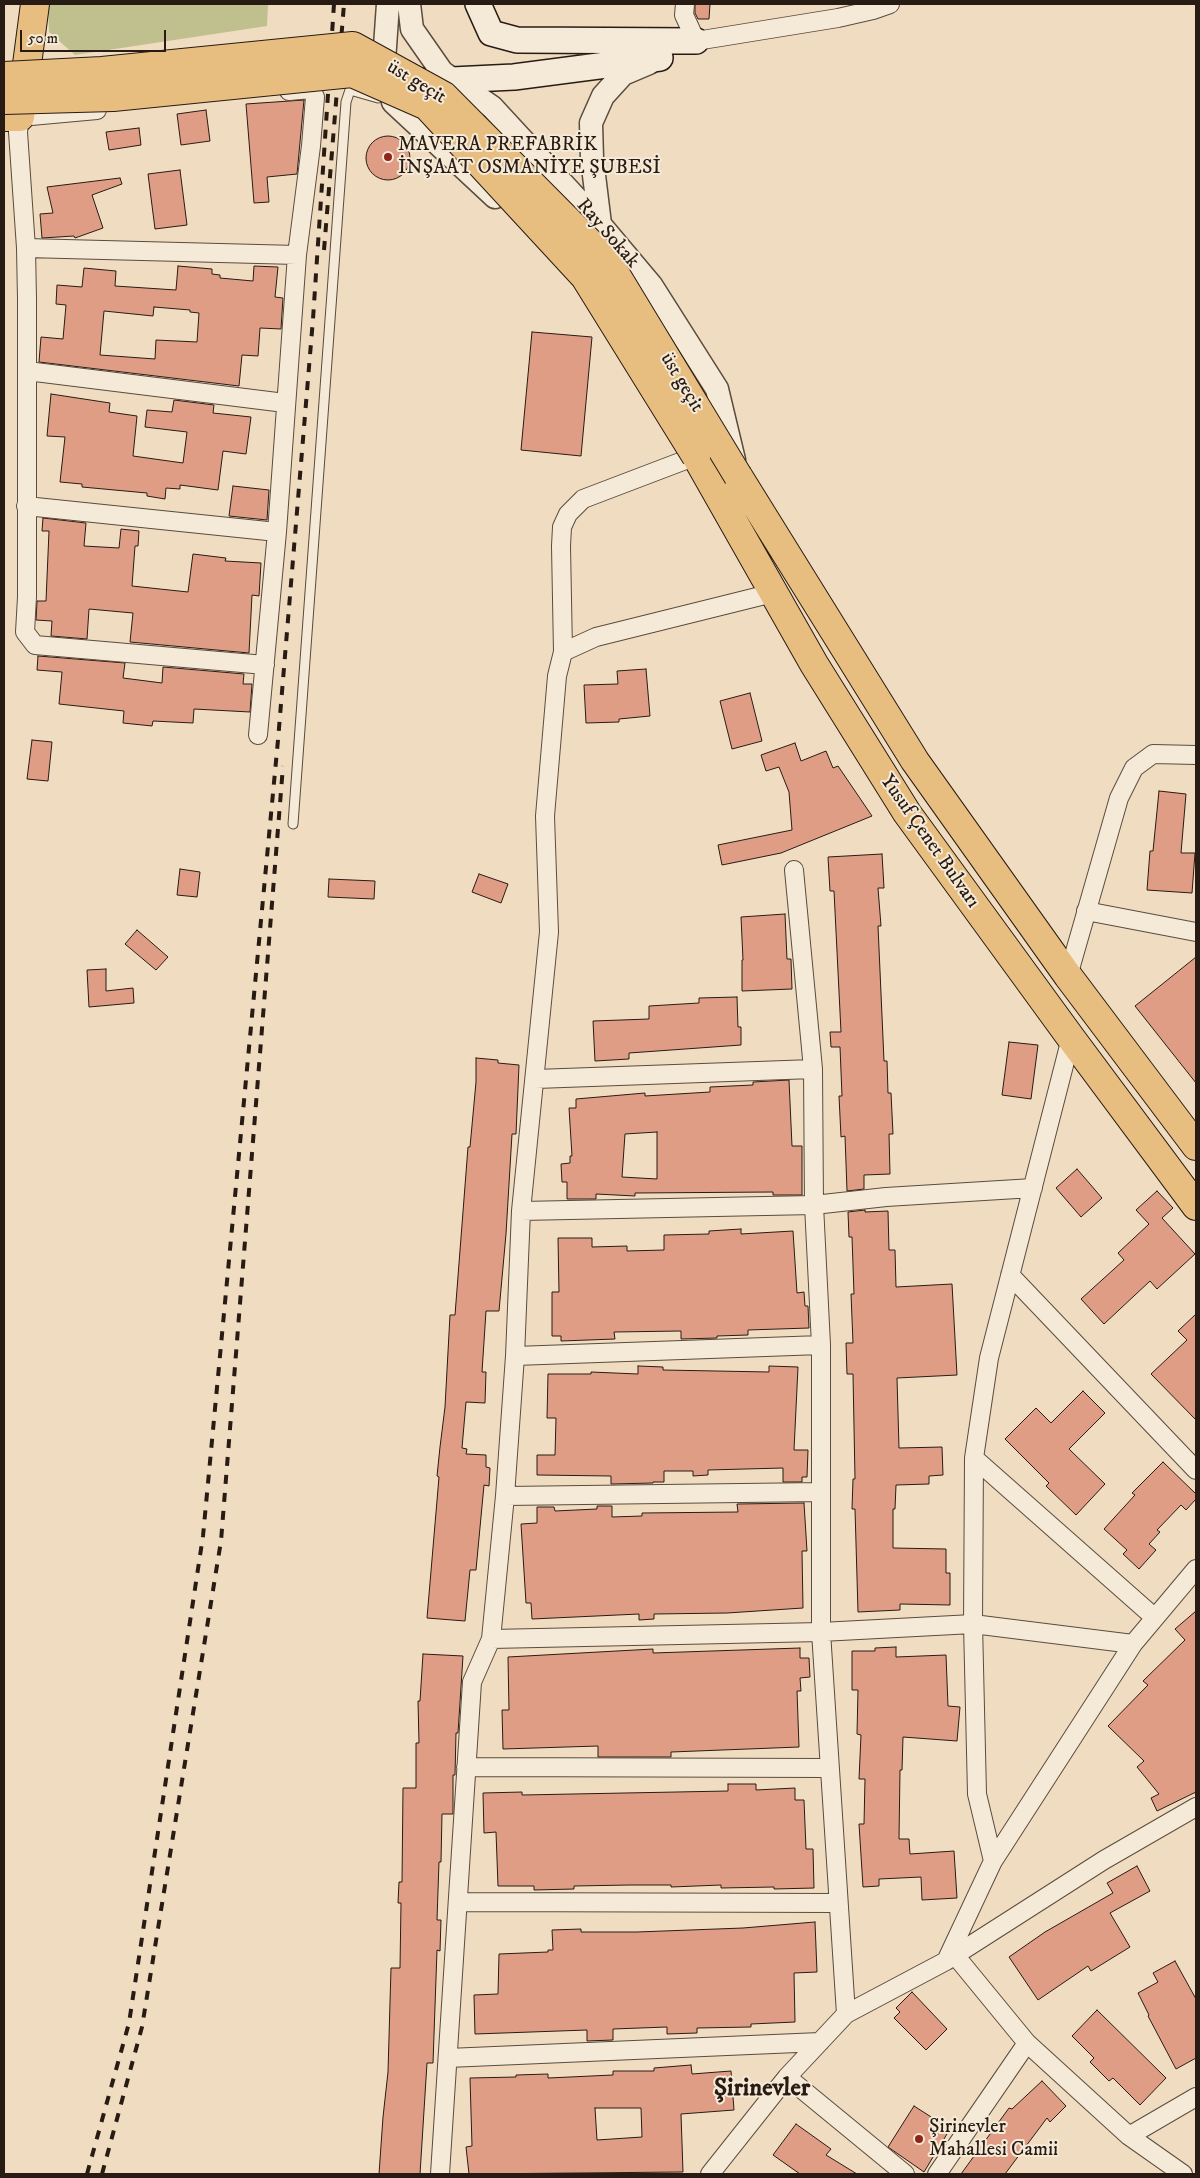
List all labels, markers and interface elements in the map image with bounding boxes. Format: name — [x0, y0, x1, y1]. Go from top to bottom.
scale bar — [22, 20, 169, 52]
text: 50 m — [28, 29, 58, 48]
street label: üst geçit — [382, 56, 450, 110]
place label: MAVERA PREFABRİK İNŞAAT OSMANİYE ŞUBESİ — [398, 134, 661, 181]
marker: MAVERA PREFABRİK İNŞAAT OSMANİYE ŞUBESİ — [382, 151, 394, 163]
street label: Ray Sokak — [570, 194, 644, 274]
street label: üst geçit — [654, 349, 708, 417]
street label: Yusuf Çenet Bulvarı — [874, 771, 984, 913]
district label: Şirinevler — [714, 2075, 810, 2105]
place label: Şirinevler Mahallesi Camii — [929, 2116, 1058, 2163]
marker: Şirinevler Mahallesi Camii — [913, 2133, 925, 2145]

